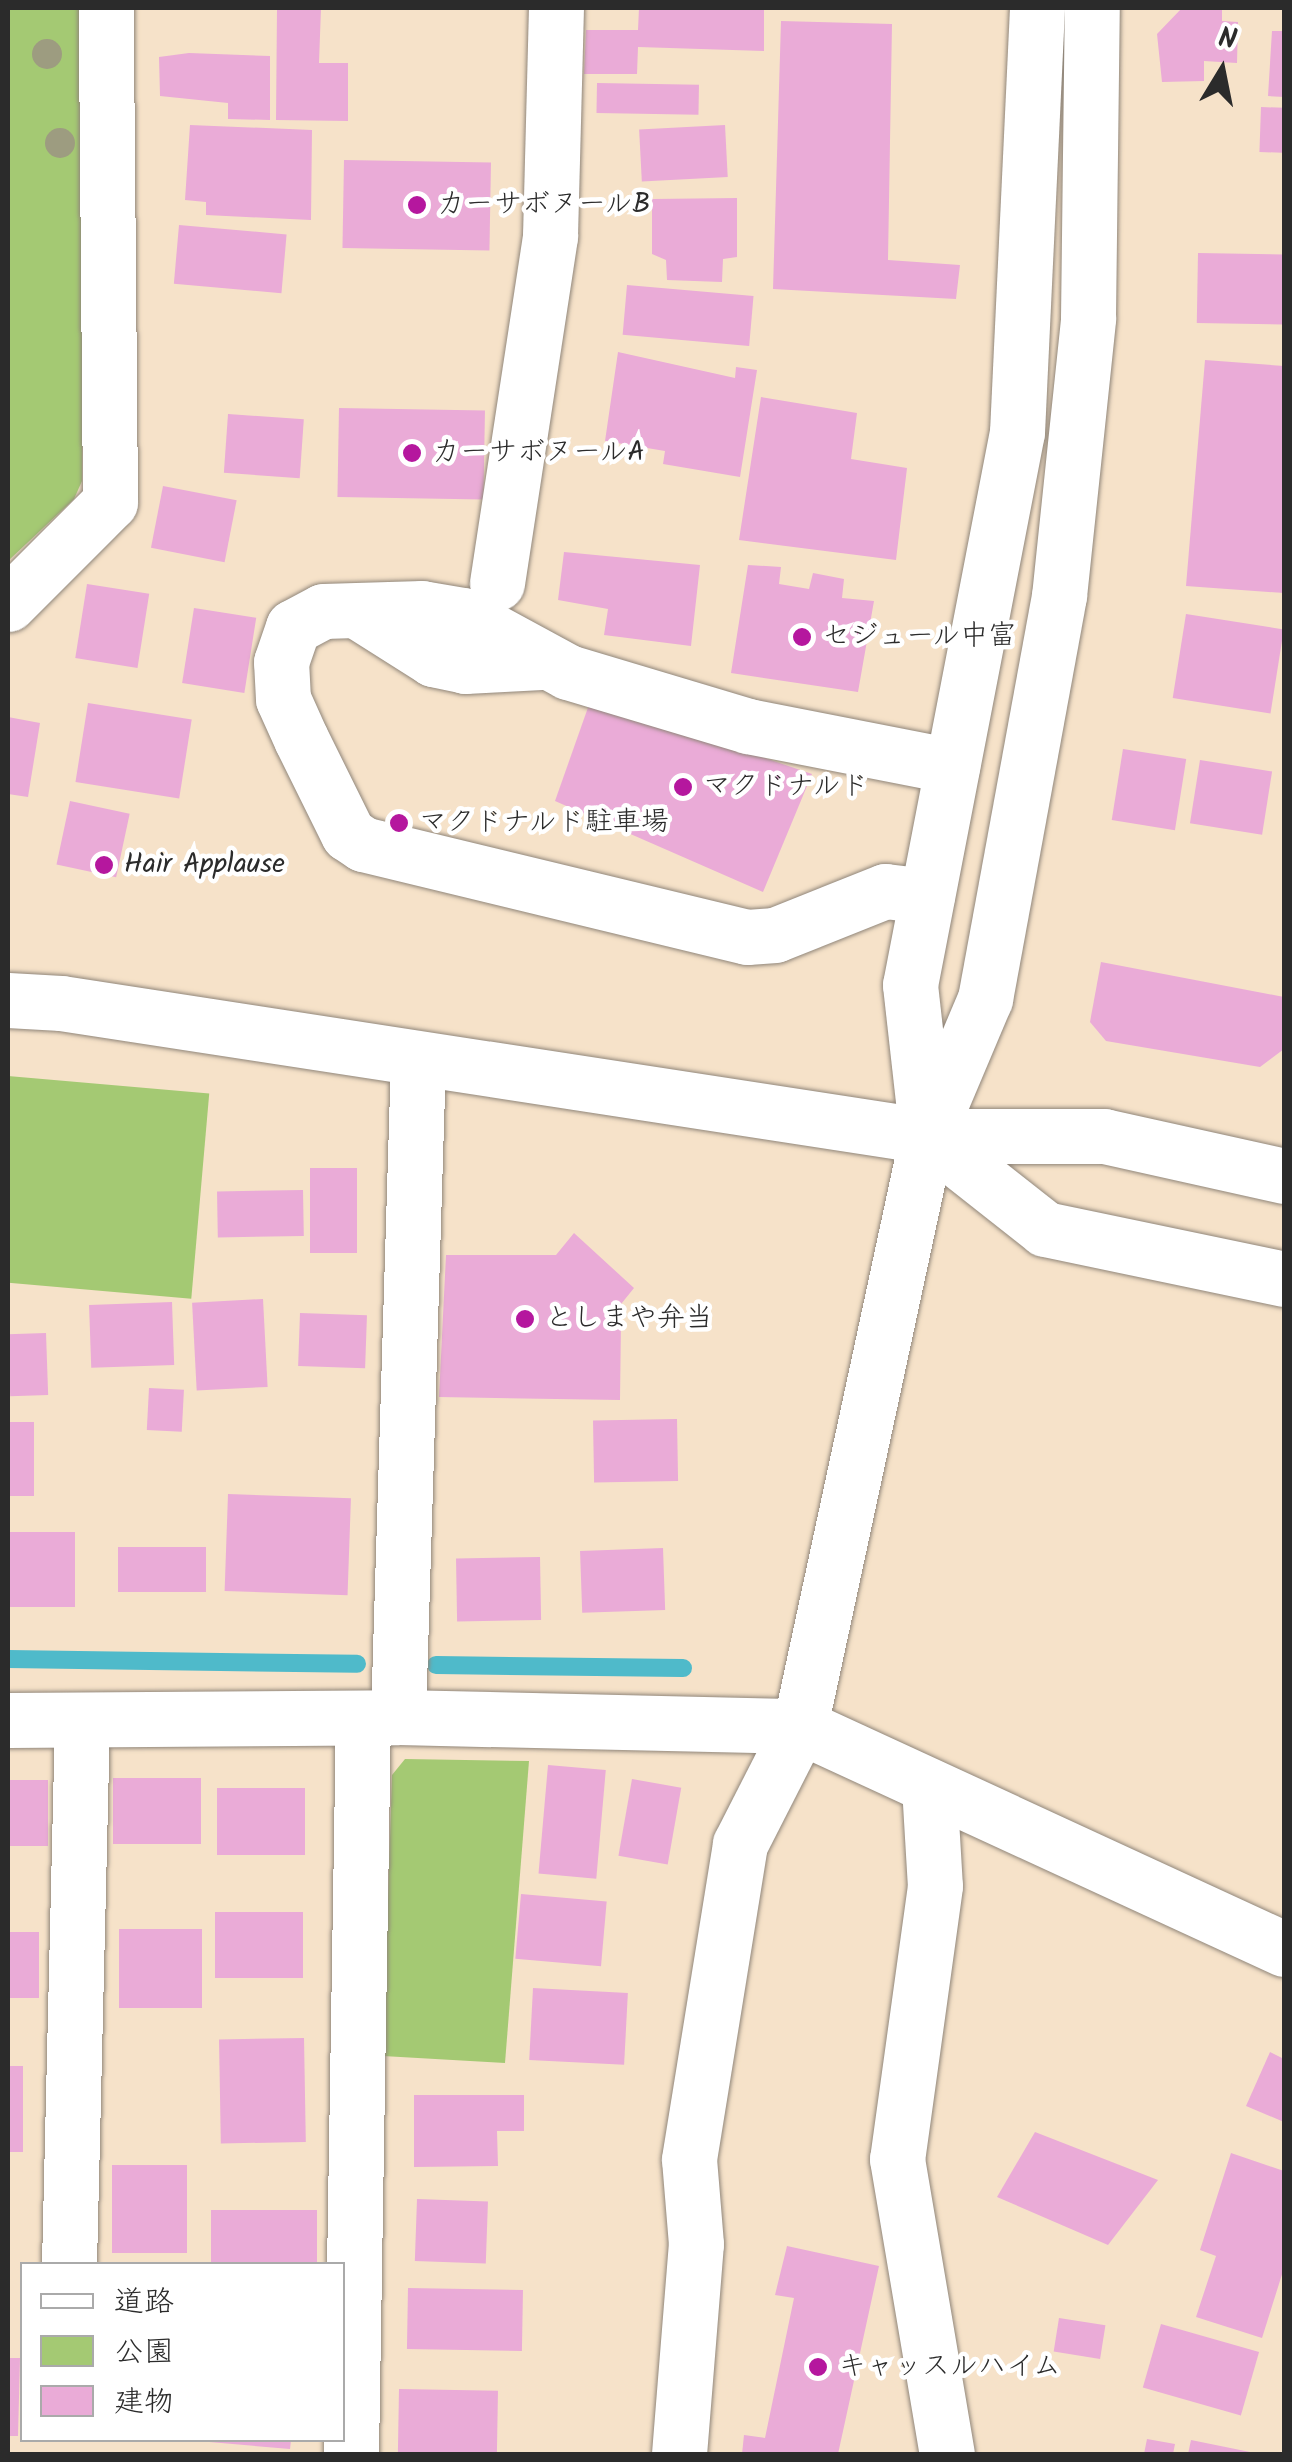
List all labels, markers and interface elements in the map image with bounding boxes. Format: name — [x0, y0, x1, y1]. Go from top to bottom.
text: N — [1215, 16, 1240, 64]
north arrow — [1172, 20, 1272, 120]
place label: カーサボヌールB — [437, 188, 651, 222]
marker: カーサボヌールB — [406, 194, 428, 216]
place label: カーサボヌールA — [432, 436, 645, 470]
marker: カーサボヌールA — [401, 442, 423, 464]
place label: セジュール中富 — [822, 620, 1018, 654]
marker: セジュール中富 — [791, 626, 813, 648]
place label: マクドナルド — [703, 770, 871, 804]
marker: マクドナルド — [672, 776, 694, 798]
place label: マクドナルド駐車場 — [419, 806, 671, 840]
marker: マクドナルド駐車場 — [388, 812, 410, 834]
place label: Hair Applause — [124, 848, 285, 882]
marker: Hair Applause — [93, 854, 115, 876]
place label: としまや弁当 — [545, 1302, 713, 1336]
marker: としまや弁当 — [514, 1308, 536, 1330]
legend — [20, 2262, 345, 2442]
text: 道路 — [114, 2279, 174, 2327]
text: 公園 — [114, 2329, 174, 2377]
place label: キャッスルハイム — [838, 2350, 1062, 2384]
marker: キャッスルハイム — [807, 2356, 829, 2378]
text: 建物 — [114, 2379, 174, 2427]

